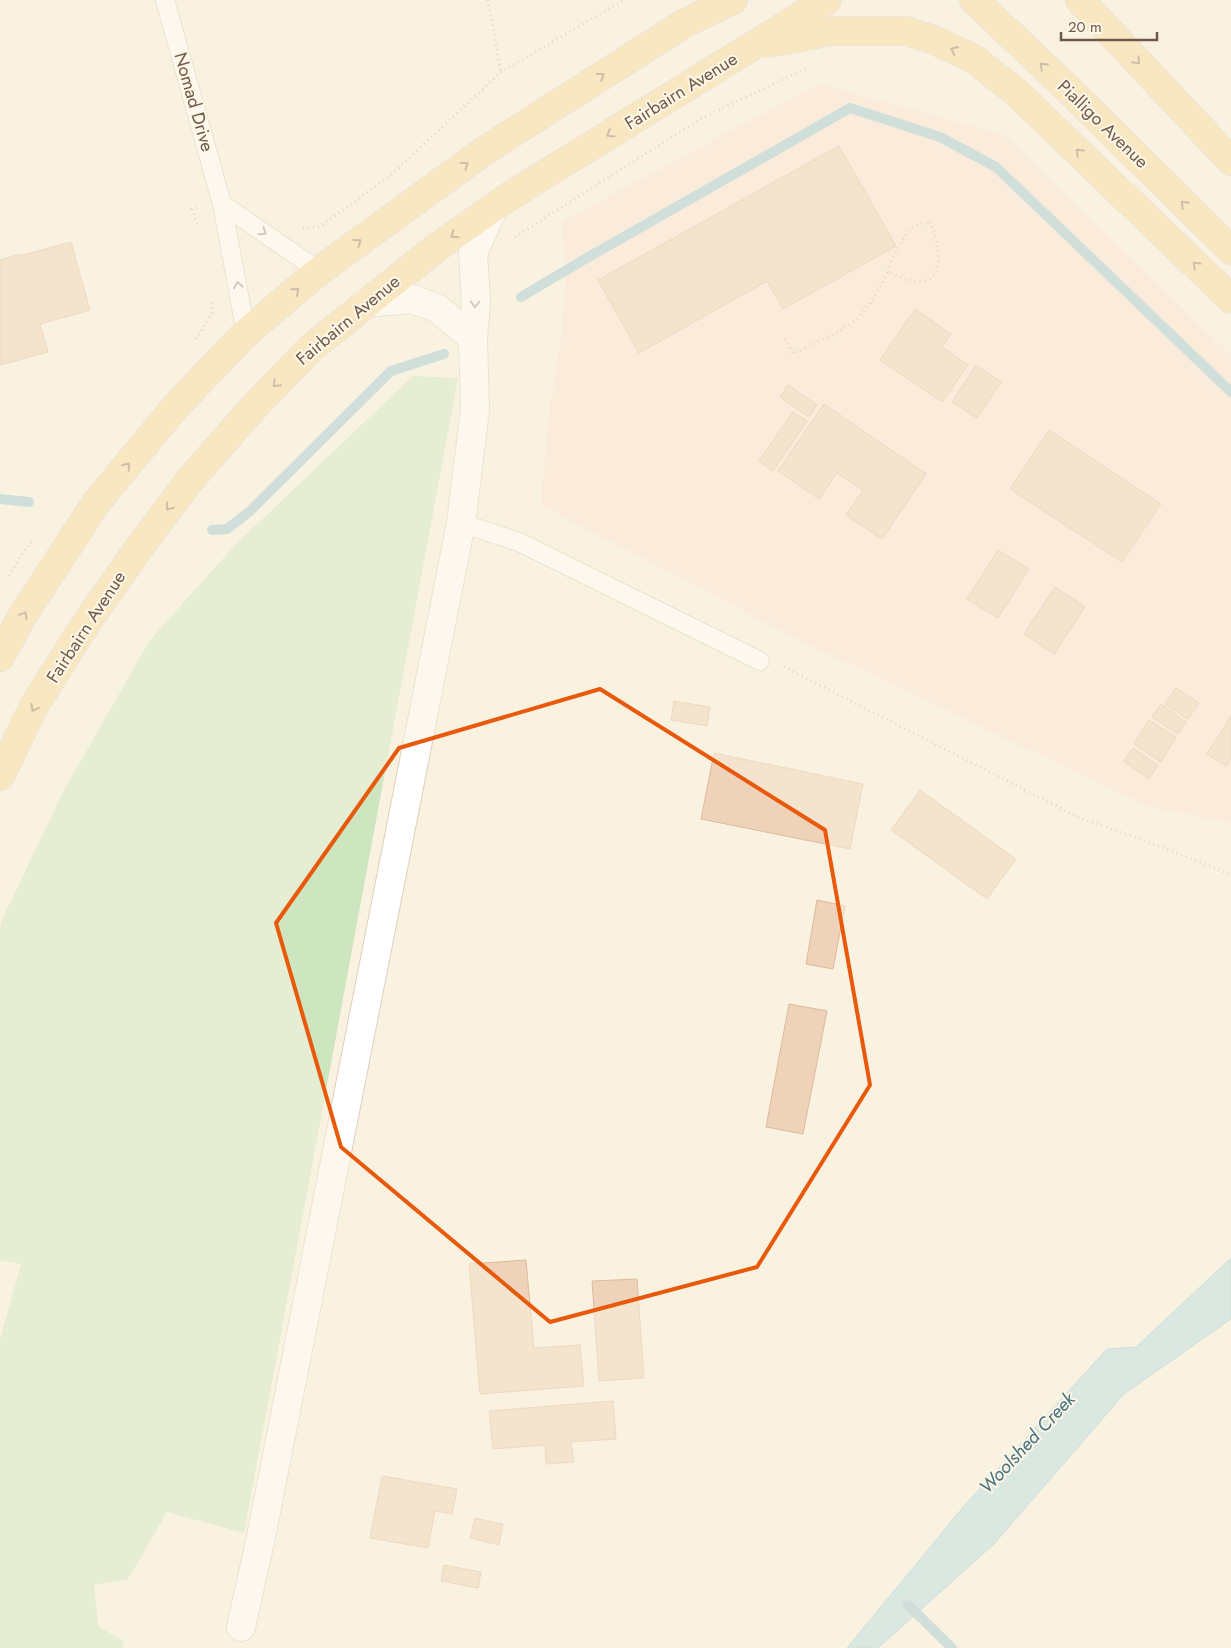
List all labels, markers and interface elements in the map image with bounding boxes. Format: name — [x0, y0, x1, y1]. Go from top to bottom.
scale bar — [1061, 10, 1157, 42]
text: 20 m — [1068, 16, 1102, 38]
one-way arrow — [950, 45, 959, 56]
street label: Fairbairn Avenue — [620, 46, 742, 136]
street label: Nomad Drive — [167, 49, 221, 155]
one-way arrow — [1131, 55, 1140, 64]
one-way arrow — [1039, 63, 1048, 72]
one-way arrow — [596, 72, 605, 82]
street label: Pialligo Avenue — [1052, 74, 1154, 174]
one-way arrow — [606, 128, 615, 138]
one-way arrow — [1076, 149, 1085, 158]
one-way arrow — [459, 162, 469, 171]
one-way arrow — [1181, 201, 1190, 210]
one-way arrow — [257, 226, 266, 235]
one-way arrow — [450, 229, 460, 238]
one-way arrow — [352, 239, 362, 248]
one-way arrow — [1193, 262, 1202, 271]
street label: Fairbairn Avenue — [290, 269, 406, 371]
one-way arrow — [233, 281, 243, 290]
one-way arrow — [290, 287, 299, 296]
one-way arrow — [470, 300, 480, 308]
one-way arrow — [273, 378, 282, 387]
one-way arrow — [122, 462, 131, 471]
one-way arrow — [167, 501, 175, 510]
street label: Fairbairn Avenue — [40, 566, 132, 688]
one-way arrow — [17, 611, 27, 620]
one-way arrow — [30, 703, 40, 712]
water label: Woolshed Creek — [973, 1386, 1082, 1500]

